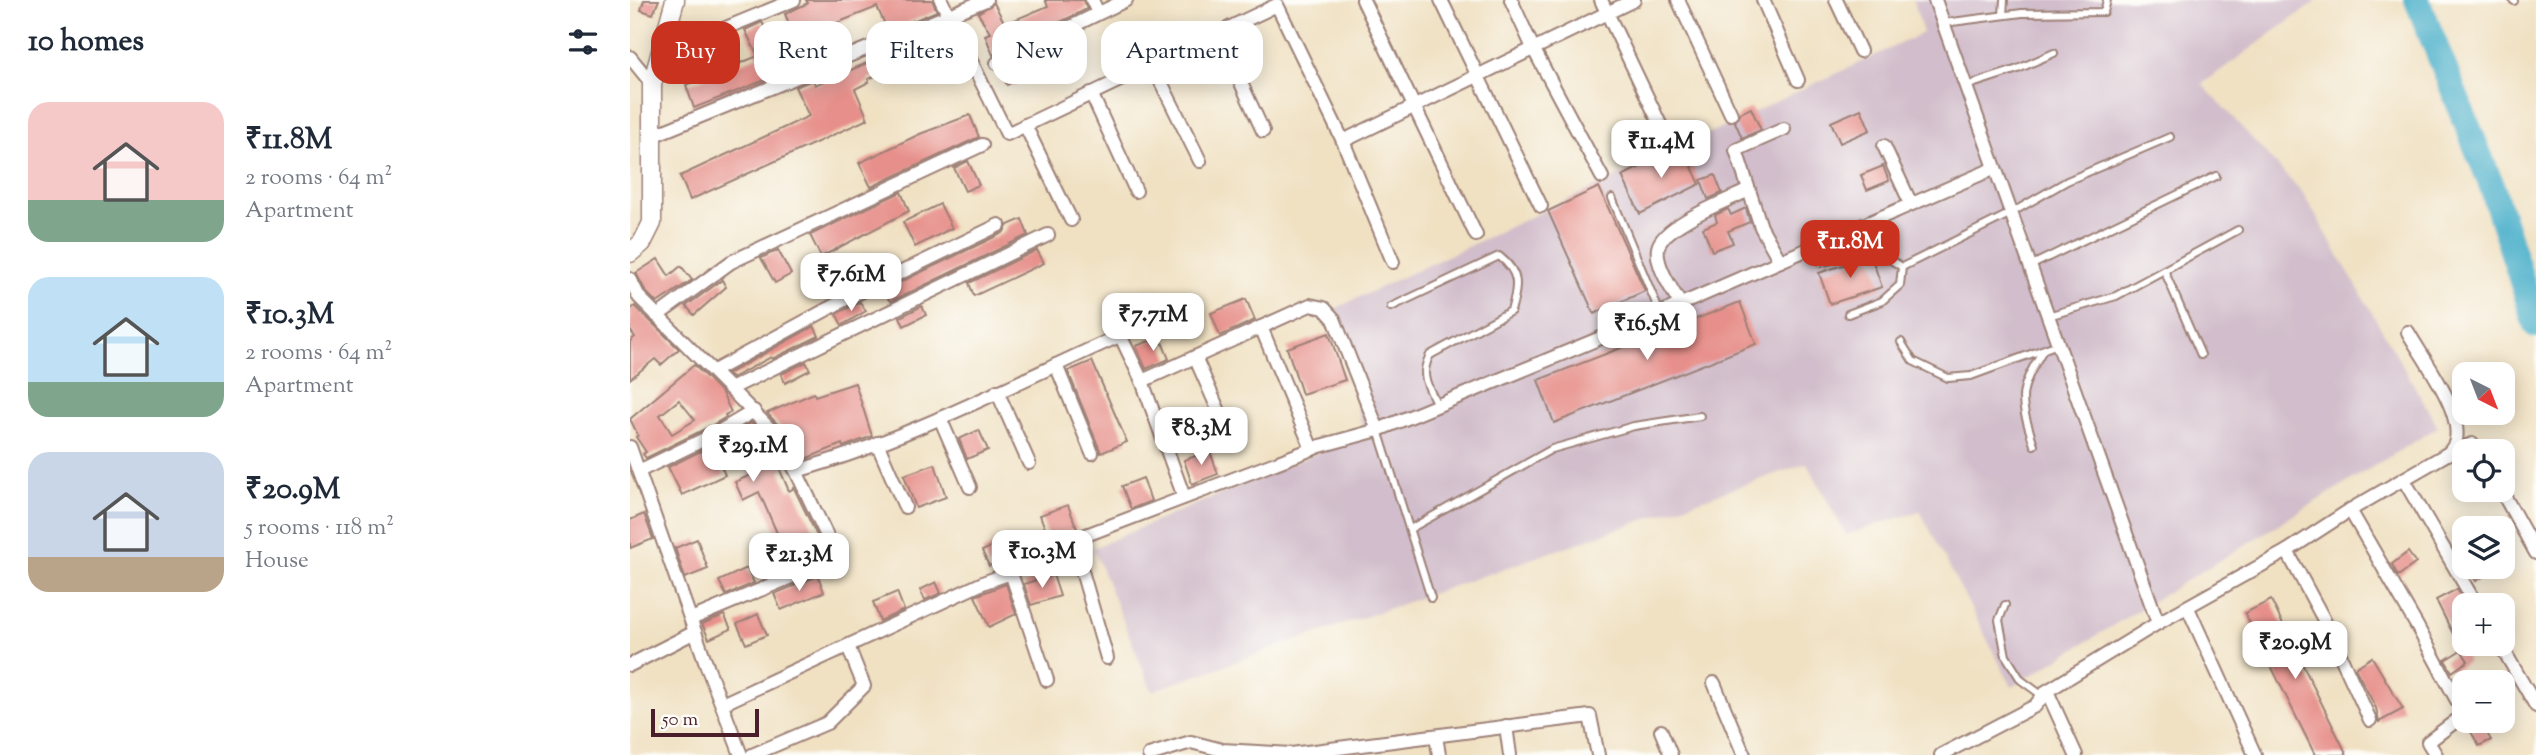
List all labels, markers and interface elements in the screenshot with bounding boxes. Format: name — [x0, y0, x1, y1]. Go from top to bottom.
text: 10 homes — [28, 21, 144, 64]
chip: Buy — [651, 21, 740, 84]
chip: Rent — [754, 21, 852, 84]
chip: Filters — [866, 21, 978, 84]
chip: New — [992, 21, 1087, 84]
chip: Apartment — [1101, 21, 1263, 84]
icon: filters — [564, 23, 602, 61]
text: ₹11.8M — [245, 119, 332, 162]
pin: ₹11.4M — [1604, 120, 1718, 180]
text: ₹11.4M — [1627, 126, 1695, 159]
icon: home — [84, 130, 168, 214]
text: 2 rooms · 64 m² — [245, 162, 392, 195]
text: Apartment — [245, 195, 354, 228]
pin: ₹11.8M — [1793, 220, 1907, 280]
text: ₹11.8M — [1817, 226, 1884, 259]
pin: ₹7.61M — [794, 254, 908, 313]
text: ₹7.61M — [816, 259, 886, 292]
text: ₹10.3M — [245, 294, 334, 337]
pin: ₹7.71M — [1096, 294, 1210, 353]
text: ₹7.71M — [1118, 299, 1188, 332]
pin: ₹16.5M — [1590, 302, 1704, 362]
icon: home — [84, 305, 168, 389]
text: ₹16.5M — [1614, 308, 1680, 341]
text: 2 rooms · 64 m² — [245, 337, 392, 370]
north arrow — [2452, 362, 2515, 425]
map controls — [2452, 362, 2515, 733]
text: Apartment — [245, 370, 354, 403]
pin: ₹8.3M — [1152, 407, 1250, 467]
text: ₹8.3M — [1171, 413, 1231, 446]
pin: ₹29.1M — [696, 424, 810, 484]
text: ₹29.1M — [718, 430, 788, 463]
button: locate — [2452, 439, 2515, 502]
text: ₹20.9M — [245, 469, 340, 512]
icon: home — [84, 480, 168, 564]
text: 5 rooms · 118 m² — [245, 512, 394, 545]
button: layers — [2452, 516, 2515, 579]
pin: ₹10.3M — [985, 530, 1099, 590]
pin: ₹21.3M — [742, 534, 856, 593]
text: ₹10.3M — [1008, 536, 1076, 569]
text: ₹21.3M — [765, 539, 833, 572]
text: House — [245, 545, 309, 578]
button: + — [2452, 593, 2515, 656]
pin: ₹20.9M — [2238, 622, 2352, 681]
text: ₹20.9M — [2258, 627, 2332, 660]
button: − — [2452, 670, 2515, 733]
scale bar — [651, 706, 760, 738]
text: 50 m — [662, 707, 698, 734]

